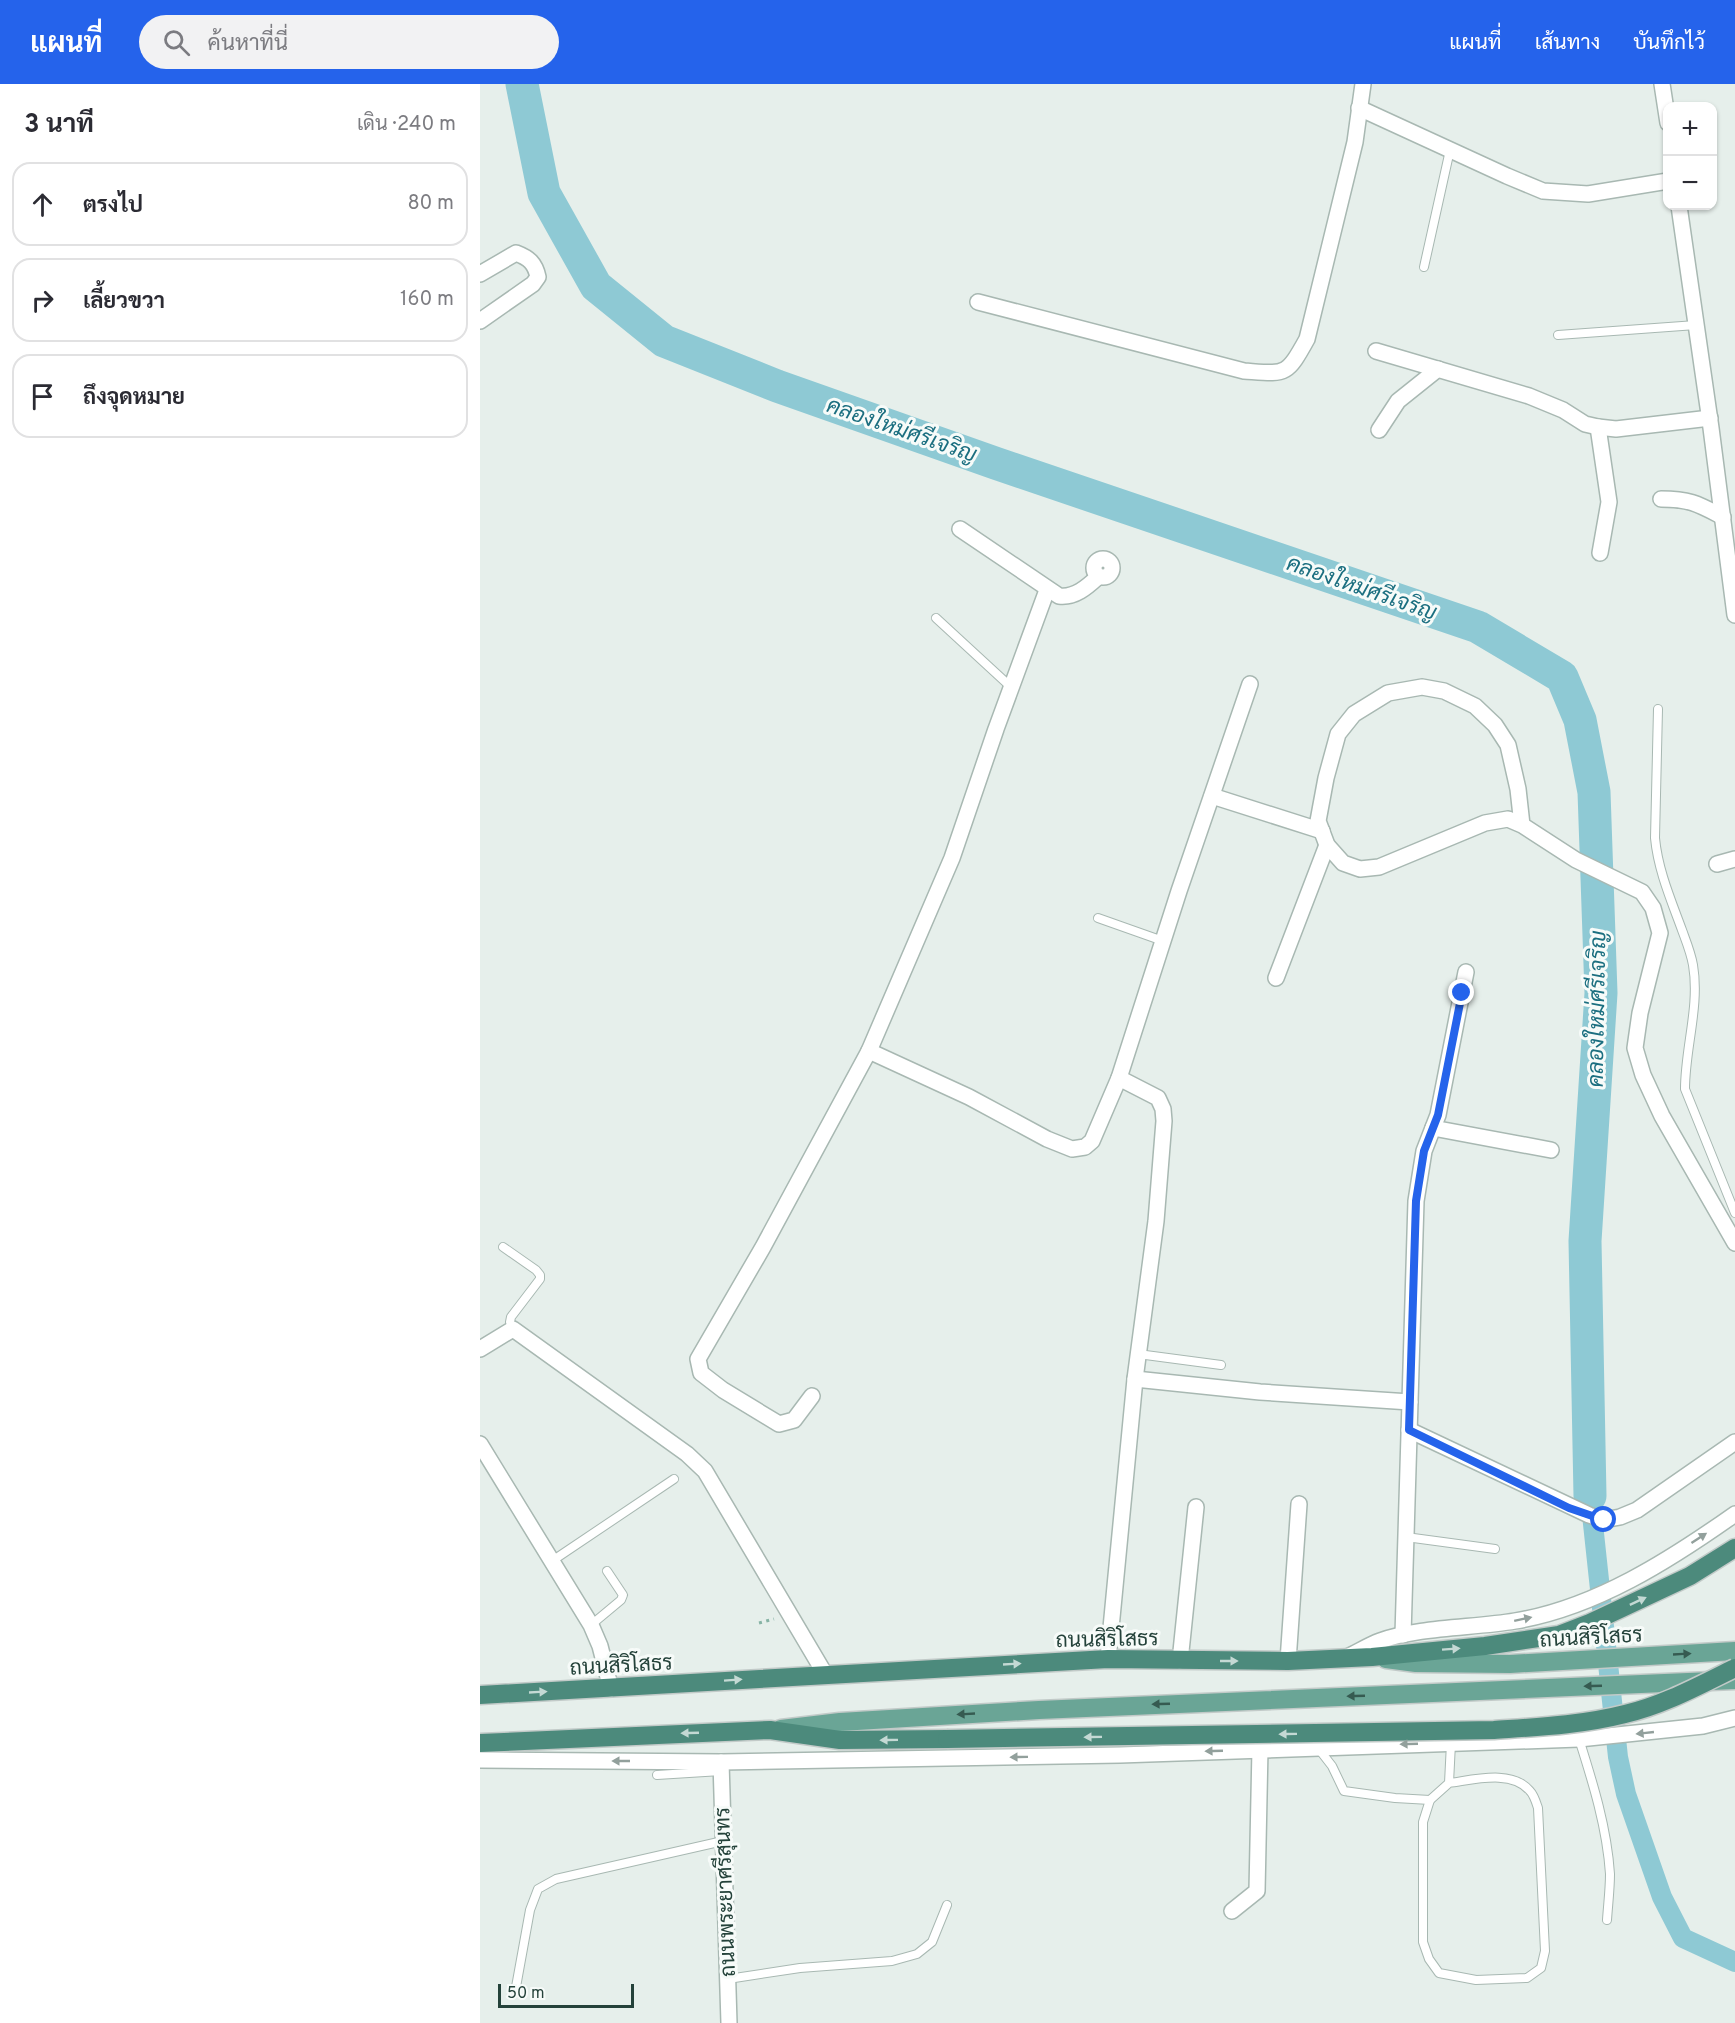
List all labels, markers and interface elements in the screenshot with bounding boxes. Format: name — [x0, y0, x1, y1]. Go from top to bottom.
search box — [139, 15, 559, 69]
icon: search — [160, 26, 193, 59]
text: แผนที่ — [30, 27, 103, 63]
text: แผนที่ — [1449, 30, 1502, 57]
text: เส้นทาง — [1535, 30, 1600, 57]
text: บันทึกไว้ — [1633, 30, 1705, 57]
text: ค้นหาที่นี่ — [208, 31, 288, 58]
map controls — [1663, 102, 1717, 210]
button: + — [1663, 102, 1717, 156]
text: 3 นาที — [24, 109, 94, 142]
text: เดิน · 240 m — [357, 112, 456, 138]
button: − — [1663, 156, 1717, 210]
icon: ahead — [26, 188, 59, 221]
text: 80 m — [408, 191, 454, 217]
text: ตรงไป — [83, 193, 143, 220]
icon: right — [26, 284, 59, 317]
text: 160 m — [400, 287, 454, 313]
text: เลี้ยวขวา — [83, 289, 165, 316]
icon: arrive — [26, 380, 59, 413]
text: ถึงจุดหมาย — [83, 385, 185, 412]
water label: คลองใหม่ศรีเจริญ — [823, 390, 981, 470]
water label: คลองใหม่ศรีเจริญ — [1283, 548, 1441, 628]
water label: คลองใหม่ศรีเจริญ — [1581, 930, 1613, 1088]
route end — [1448, 979, 1474, 1005]
route start — [1590, 1506, 1616, 1532]
one-way arrow — [1691, 1533, 1707, 1544]
one-way arrow — [1630, 1597, 1647, 1606]
one-way arrow — [1514, 1614, 1533, 1624]
street label: ถนนสิริโสธร — [1539, 1621, 1643, 1655]
street label: ถนนสิริโสธร — [1055, 1625, 1159, 1655]
one-way arrow — [1441, 1644, 1460, 1654]
street label: ถนนสิริโสธร — [569, 1649, 673, 1683]
one-way arrow — [1672, 1649, 1691, 1658]
one-way arrow — [1220, 1656, 1239, 1666]
one-way arrow — [1002, 1660, 1021, 1669]
one-way arrow — [724, 1675, 743, 1685]
one-way arrow — [1583, 1682, 1602, 1691]
one-way arrow — [529, 1687, 548, 1696]
one-way arrow — [1346, 1692, 1365, 1701]
one-way arrow — [1151, 1700, 1170, 1709]
one-way arrow — [957, 1709, 976, 1719]
one-way arrow — [681, 1728, 700, 1738]
one-way arrow — [1636, 1728, 1655, 1738]
one-way arrow — [1279, 1729, 1298, 1738]
one-way arrow — [1084, 1732, 1103, 1742]
one-way arrow — [879, 1735, 898, 1745]
one-way arrow — [1399, 1740, 1418, 1749]
one-way arrow — [1204, 1746, 1223, 1755]
one-way arrow — [1009, 1753, 1028, 1762]
one-way arrow — [611, 1756, 630, 1766]
street label: ถนนพระยาศรีสุนทร — [709, 1807, 743, 1977]
scale bar — [498, 1981, 634, 2008]
text: 50 m — [507, 1984, 545, 2004]

